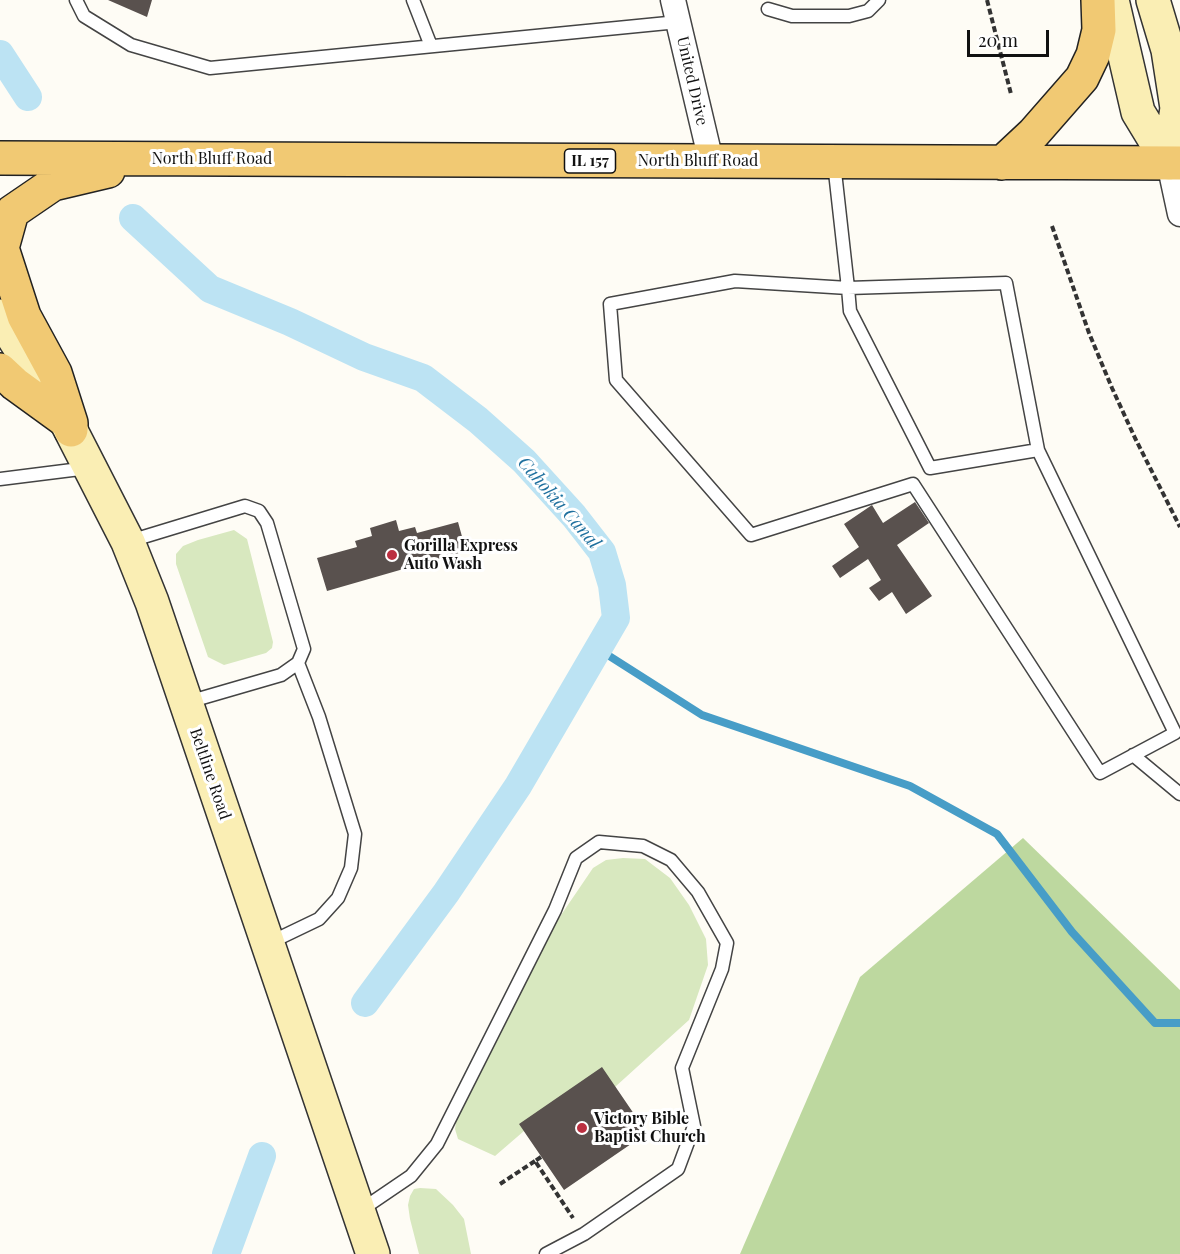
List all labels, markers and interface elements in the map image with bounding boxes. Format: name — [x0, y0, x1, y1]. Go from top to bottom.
scale bar — [970, 18, 1052, 56]
text: 20 m — [978, 28, 1018, 52]
street label: United Drive — [672, 34, 712, 128]
street label: North Bluff Road — [152, 149, 272, 169]
road number: IL 157 — [564, 149, 616, 173]
street label: North Bluff Road — [638, 151, 758, 171]
water label: Cahokia Canal — [513, 453, 605, 553]
place label: Gorilla Express Auto Wash — [404, 536, 518, 574]
marker: Gorilla Express Auto Wash — [385, 548, 399, 562]
street label: Beltline Road — [185, 726, 235, 822]
place label: Victory Bible Baptist Church — [594, 1109, 706, 1147]
marker: Victory Bible Baptist Church — [575, 1121, 589, 1135]

